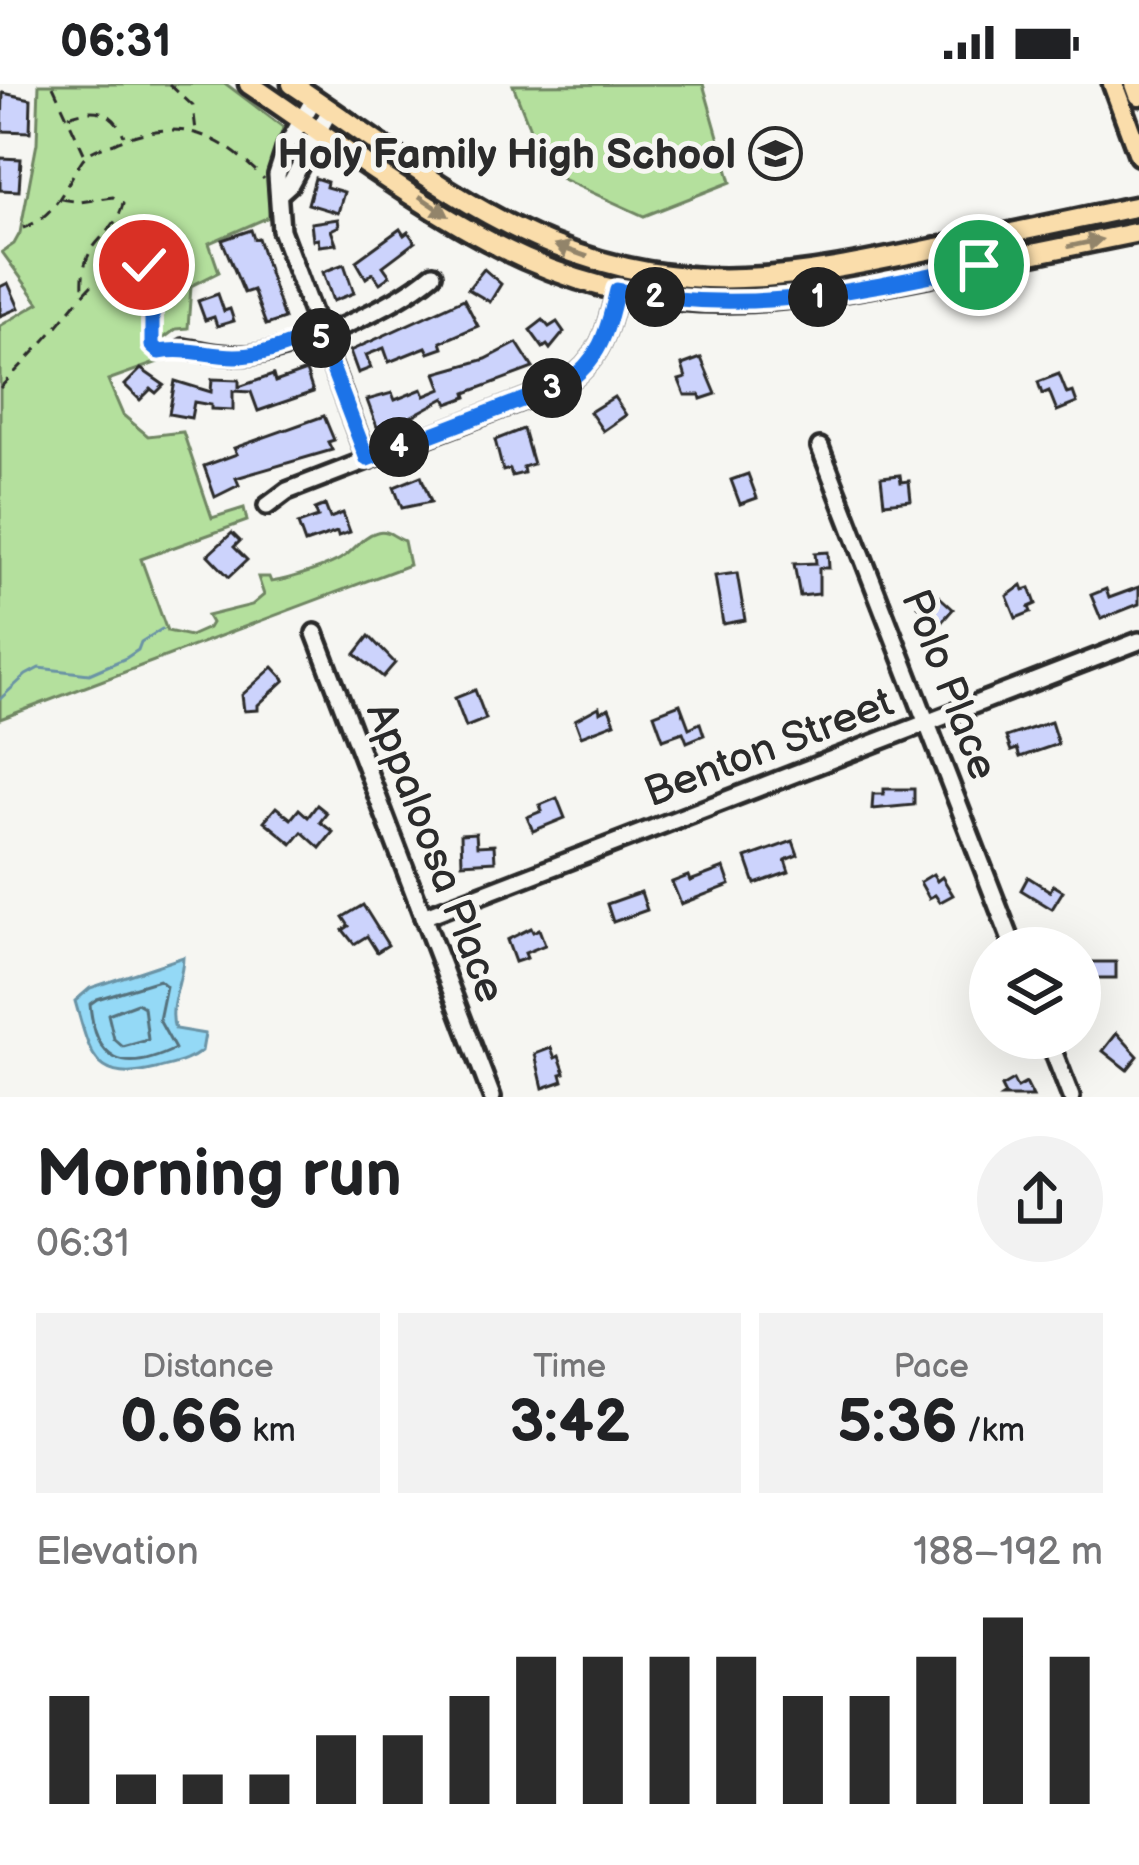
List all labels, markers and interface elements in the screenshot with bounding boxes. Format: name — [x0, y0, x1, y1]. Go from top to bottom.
text: 06:31 — [60, 15, 171, 70]
school or university icon: Holy Family High School — [747, 125, 803, 181]
place label: Holy Family High School — [278, 130, 736, 181]
one-way arrow — [417, 195, 450, 217]
pin — [93, 214, 195, 316]
pin — [928, 214, 1030, 316]
icon: check — [111, 232, 177, 298]
icon: arrive — [946, 232, 1012, 298]
one-way arrow — [1067, 233, 1105, 252]
one-way arrow — [553, 241, 589, 259]
pin: 2 — [625, 267, 685, 327]
pin: 1 — [788, 267, 848, 327]
text: 2 — [645, 277, 665, 317]
text: 1 — [811, 277, 825, 317]
pin: 5 — [291, 308, 351, 368]
text: 5 — [311, 318, 331, 358]
pin: 3 — [522, 358, 582, 418]
text: 3 — [542, 368, 562, 408]
pin: 4 — [369, 417, 429, 477]
text: 4 — [389, 427, 409, 467]
street label: Polo Place — [889, 583, 1008, 787]
street label: Benton Street — [637, 677, 901, 819]
street label: Appaloosa Place — [354, 696, 515, 1010]
map controls — [969, 927, 1101, 1059]
button: layers — [969, 927, 1101, 1059]
text: Morning run — [36, 1136, 402, 1215]
button: share — [977, 1136, 1103, 1262]
text: 06:31 — [36, 1221, 130, 1268]
text: Distance — [142, 1347, 274, 1387]
text: Time — [533, 1347, 606, 1387]
text: Pace — [894, 1347, 969, 1387]
text: 0.66 — [120, 1387, 243, 1459]
text: 3:42 — [509, 1387, 630, 1459]
text: 5:36 — [837, 1387, 958, 1459]
text: km — [243, 1411, 296, 1451]
text: /km — [958, 1411, 1025, 1451]
text: Elevation — [36, 1529, 199, 1576]
text: 188–192 m — [913, 1529, 1103, 1576]

